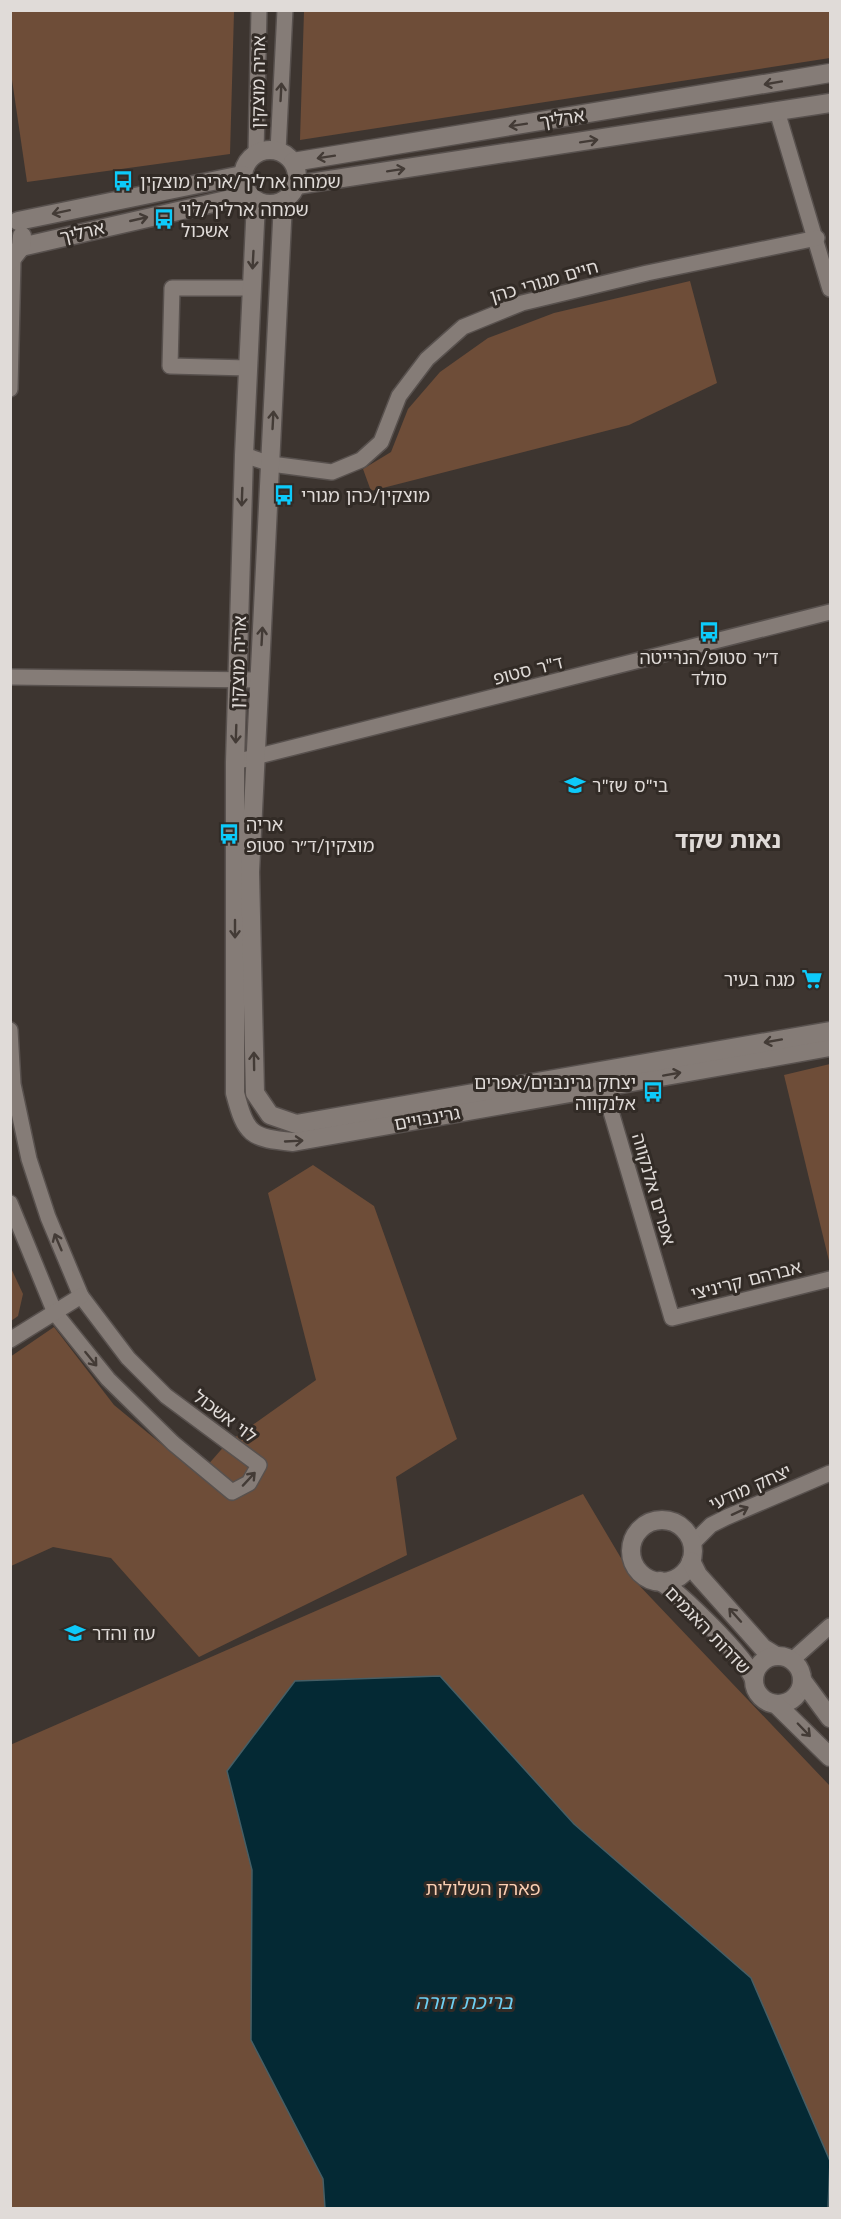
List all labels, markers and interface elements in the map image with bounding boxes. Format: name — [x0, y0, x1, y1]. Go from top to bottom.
street label: אריה מוצקין — [247, 35, 269, 129]
one-way arrow — [763, 77, 783, 88]
one-way arrow — [275, 83, 286, 103]
street label: ארליך — [538, 104, 586, 132]
one-way arrow — [509, 120, 529, 131]
one-way arrow — [579, 135, 598, 146]
one-way arrow — [317, 152, 336, 163]
one-way arrow — [386, 164, 405, 175]
bus stop icon: שמחה ארליך/אריה מוצקין — [111, 169, 135, 193]
place label: שמחה ארליך/אריה מוצקין — [140, 171, 341, 192]
place label: שמחה ארליך/לוי אשכול — [181, 199, 309, 241]
one-way arrow — [52, 207, 72, 218]
bus stop icon: שמחה ארליך/לוי אשכול — [152, 207, 176, 231]
one-way arrow — [130, 213, 149, 225]
street label: ארליך — [58, 217, 106, 247]
one-way arrow — [248, 250, 259, 270]
street label: חיים מגורי כהן — [487, 256, 601, 306]
one-way arrow — [267, 411, 278, 431]
bus stop icon: מוצקין/כהן מגורי — [272, 483, 296, 507]
place label: מוצקין/כהן מגורי — [301, 485, 430, 506]
one-way arrow — [237, 486, 248, 506]
street label: אריה מוצקין — [226, 615, 250, 709]
bus stop icon: ד״ר סטופ/הנרייטה סולד — [697, 620, 721, 644]
one-way arrow — [257, 626, 268, 646]
place label: ד״ר סטופ/הנרייטה סולד — [639, 647, 779, 689]
street label: ד"ר סטופ — [491, 651, 565, 689]
one-way arrow — [230, 723, 241, 743]
school or university icon: בי"ס שז"ר — [563, 773, 587, 797]
place label: בי"ס שז"ר — [592, 775, 668, 796]
place label: אריה מוצקין/ד״ר סטופ — [246, 814, 374, 856]
bus stop icon: אריה מוצקין/ד״ר סטופ — [217, 822, 241, 846]
district label: נאות שקד — [675, 826, 781, 854]
one-way arrow — [229, 918, 241, 938]
supermarket icon: מגה בעיר — [800, 967, 824, 991]
place label: מגה בעיר — [724, 969, 795, 990]
one-way arrow — [764, 1036, 783, 1047]
one-way arrow — [248, 1052, 260, 1072]
one-way arrow — [662, 1068, 682, 1079]
place label: יצחק גרינבוים/אפרים אלנקווה — [474, 1072, 636, 1114]
bus stop icon: יצחק גרינבוים/אפרים אלנקווה — [641, 1080, 665, 1104]
street label: גרינבויים — [392, 1102, 462, 1134]
street label: אפרים אלנקווה — [628, 1131, 680, 1247]
one-way arrow — [284, 1135, 304, 1146]
one-way arrow — [52, 1233, 63, 1252]
street label: אברהם קריניצי — [689, 1256, 803, 1304]
one-way arrow — [85, 1351, 98, 1367]
street label: לוי אשכול — [189, 1385, 261, 1447]
street label: יצחק מודעי — [706, 1460, 794, 1514]
one-way arrow — [242, 1471, 256, 1486]
one-way arrow — [730, 1505, 748, 1517]
street label: שדרות האגמים — [661, 1582, 755, 1678]
one-way arrow — [727, 1608, 742, 1623]
school or university icon: עוז והדר — [63, 1621, 87, 1645]
place label: עוז והדר — [92, 1623, 155, 1644]
one-way arrow — [797, 1722, 811, 1737]
park label: פארק השלולית — [426, 1878, 540, 1899]
water label: בריכת דורה — [415, 1990, 513, 2014]

